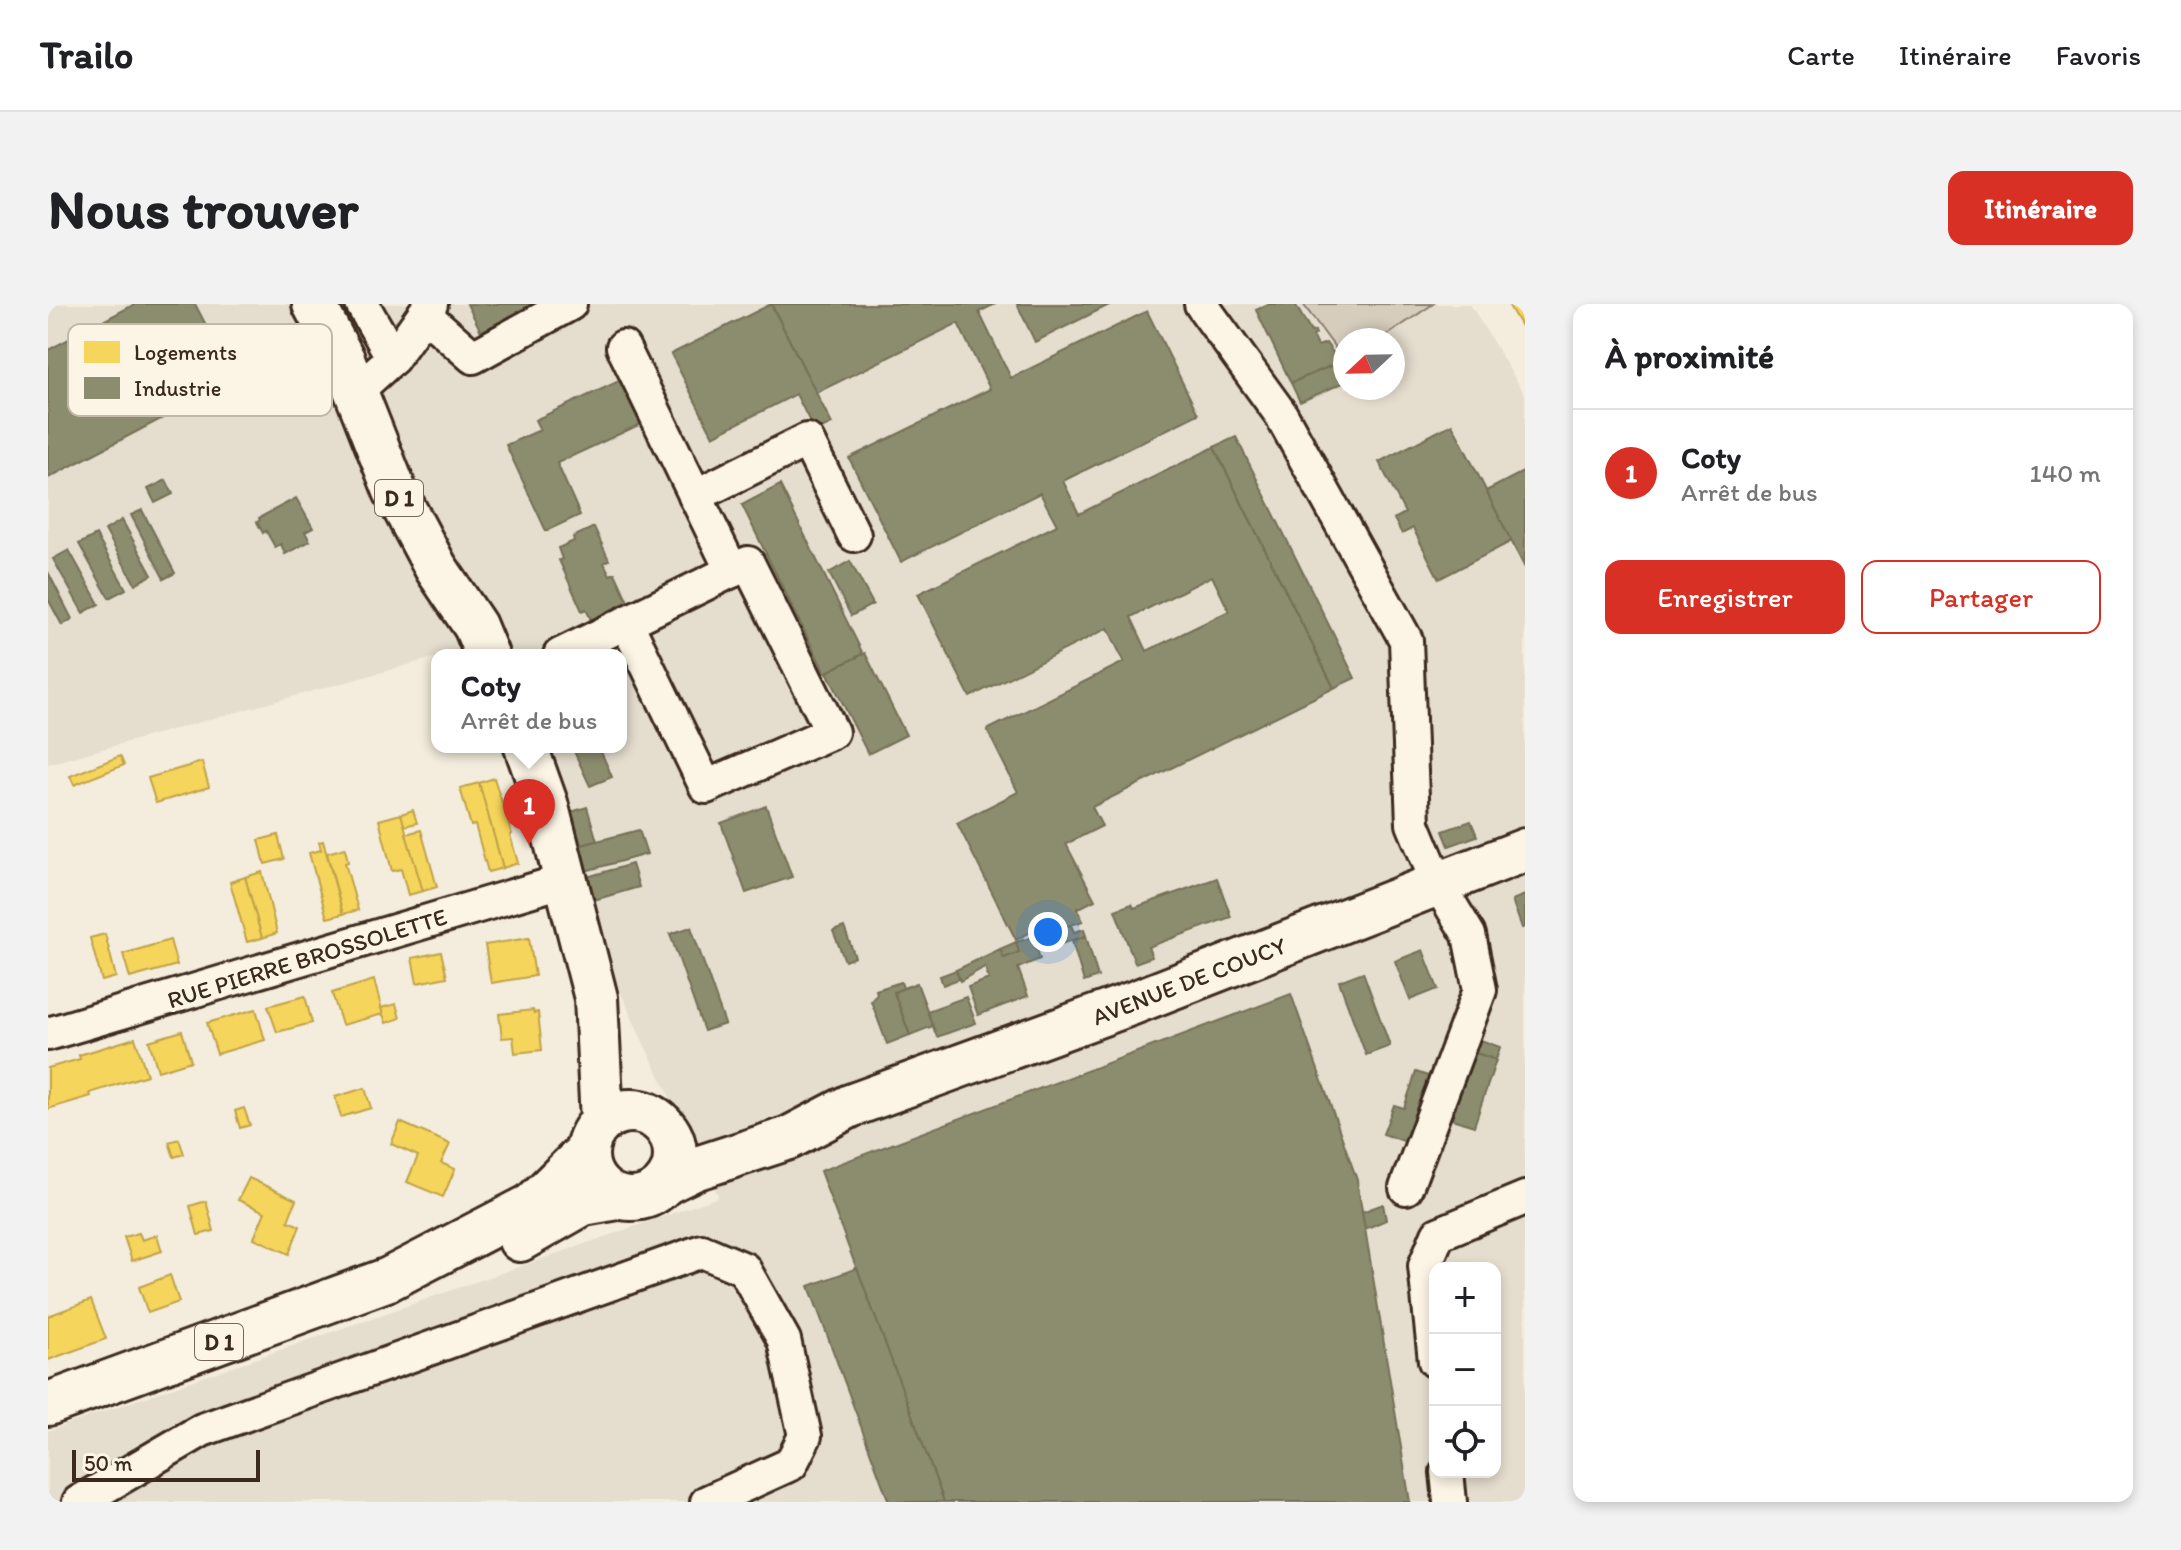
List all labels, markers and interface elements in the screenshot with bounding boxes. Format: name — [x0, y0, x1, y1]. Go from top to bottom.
text: Trailo — [40, 32, 133, 78]
text: Carte — [1787, 38, 1855, 72]
text: Itinéraire — [1899, 38, 2012, 72]
text: Favoris — [2056, 38, 2141, 72]
button: Itinéraire — [1948, 171, 2133, 245]
text: Nous trouver — [48, 175, 358, 242]
legend — [68, 324, 332, 416]
north arrow — [1333, 328, 1405, 400]
text: À proximité — [1605, 336, 1774, 377]
text: Logements — [134, 339, 237, 366]
text: Industrie — [134, 375, 221, 402]
text: Coty — [1681, 439, 1741, 476]
text: 1 — [1625, 457, 1637, 489]
text: 140 m — [2030, 457, 2101, 489]
text: Arrêt de bus — [1681, 476, 1818, 508]
road number: D 1 — [375, 480, 423, 516]
button: Enregistrer — [1605, 560, 1845, 634]
button: Partager — [1861, 560, 2101, 634]
popup — [431, 649, 627, 753]
text: Coty — [461, 667, 521, 704]
text: Arrêt de bus — [461, 704, 597, 736]
pin: 1 — [503, 779, 555, 845]
street label: RUE PIERRE BROSSOLETTE — [164, 902, 450, 1014]
your location — [1028, 912, 1068, 952]
street label: AVENUE DE COUCY — [1088, 931, 1290, 1031]
map controls — [1429, 1262, 1501, 1478]
button: + — [1429, 1262, 1501, 1334]
road number: D 1 — [195, 1324, 243, 1360]
button: − — [1429, 1334, 1501, 1406]
button: locate — [1429, 1406, 1501, 1478]
scale bar — [72, 1446, 260, 1482]
text: 50 m — [84, 1450, 133, 1477]

